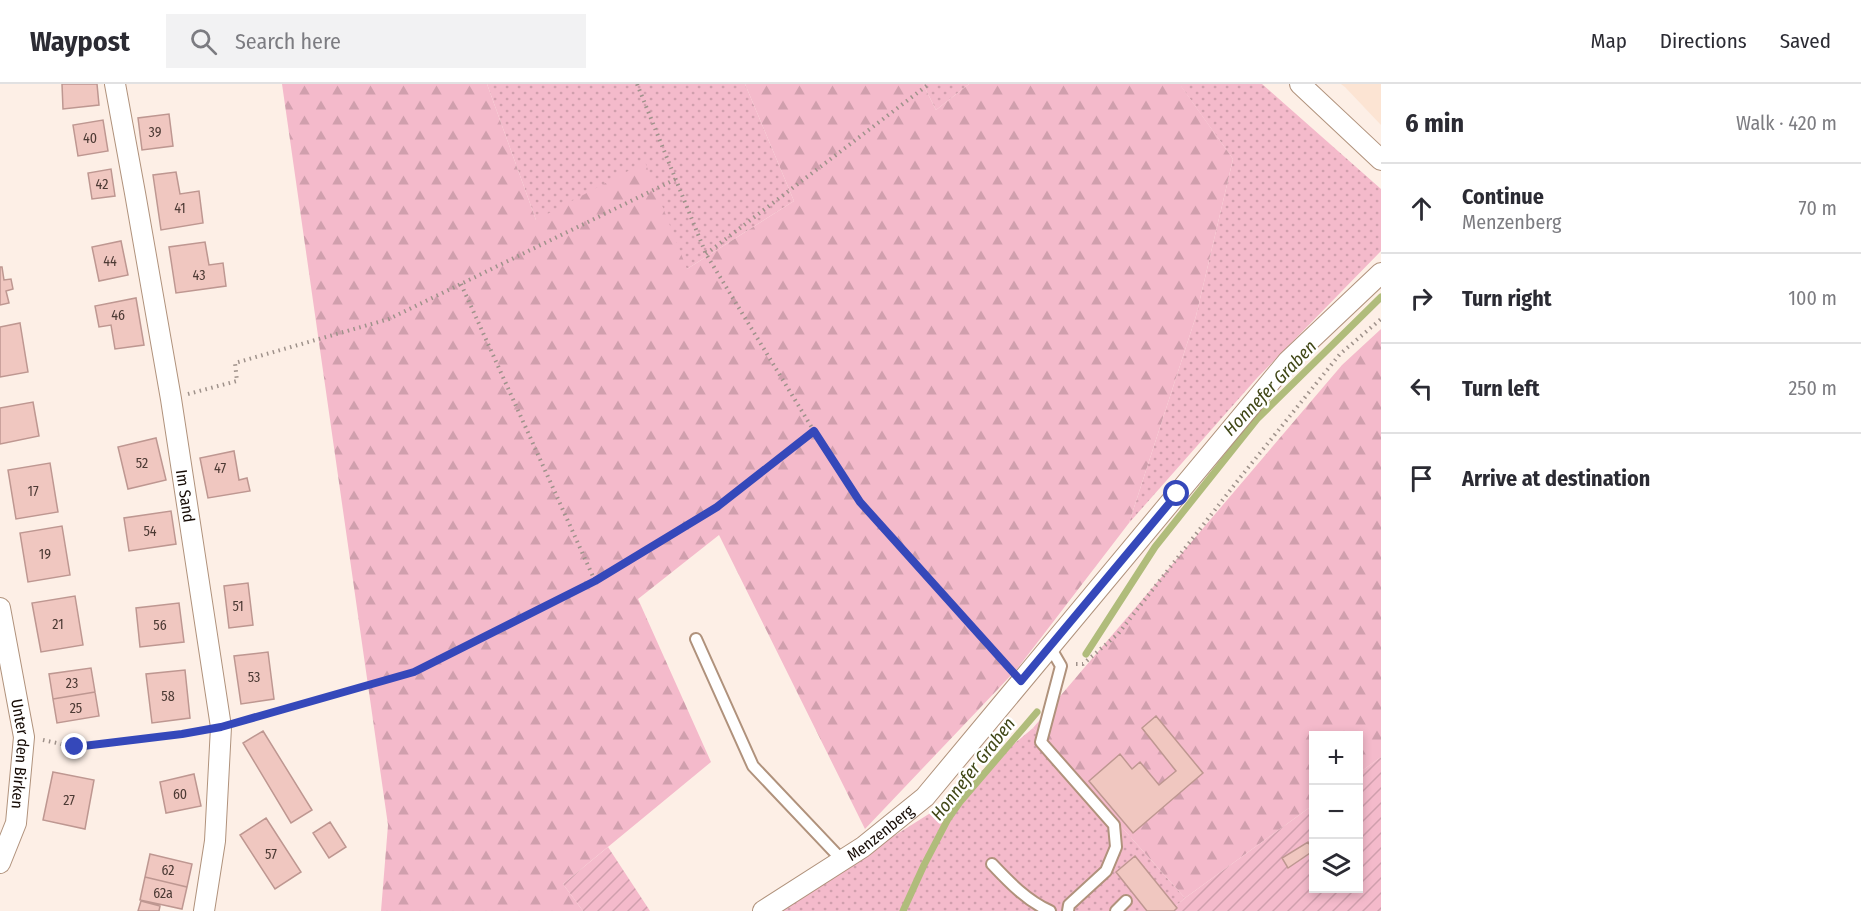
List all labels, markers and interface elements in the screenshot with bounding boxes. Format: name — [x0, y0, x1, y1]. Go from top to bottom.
search box — [166, 14, 586, 68]
text: Waypost — [30, 25, 130, 58]
icon: search — [187, 25, 220, 58]
text: Search here — [235, 28, 341, 55]
text: Map — [1590, 28, 1627, 54]
text: Directions — [1660, 28, 1747, 54]
text: Saved — [1780, 28, 1831, 54]
text: 6 min — [1405, 108, 1464, 139]
text: Walk · 420 m — [1736, 111, 1837, 135]
house number: 39 — [149, 124, 162, 141]
house number: 40 — [83, 130, 97, 147]
house number: 42 — [96, 176, 108, 193]
text: Continue — [1462, 183, 1544, 210]
icon: ahead — [1405, 192, 1438, 225]
text: 70 m — [1799, 196, 1837, 220]
house number: 41 — [174, 200, 186, 217]
text: Menzenberg — [1462, 210, 1561, 234]
house number: 44 — [103, 253, 117, 270]
house number: 43 — [193, 267, 205, 284]
icon: right — [1405, 282, 1438, 315]
text: Turn right — [1462, 285, 1551, 312]
text: 100 m — [1788, 286, 1837, 310]
house number: 46 — [111, 307, 125, 324]
water label: Honnefer Graben — [1219, 336, 1321, 440]
icon: left — [1405, 372, 1438, 405]
text: Turn left — [1462, 375, 1540, 402]
text: 250 m — [1789, 376, 1837, 400]
house number: 52 — [136, 455, 148, 472]
house number: 47 — [214, 460, 226, 477]
icon: arrive — [1405, 462, 1438, 495]
text: Arrive at destination — [1462, 465, 1650, 492]
street label: Im Sand — [172, 468, 199, 524]
route start — [1163, 480, 1189, 506]
house number: 17 — [27, 483, 39, 500]
house number: 54 — [143, 523, 157, 540]
house number: 19 — [39, 546, 51, 563]
house number: 51 — [232, 598, 244, 615]
house number: 21 — [52, 616, 64, 633]
house number: 56 — [153, 617, 167, 634]
house number: 53 — [248, 669, 260, 686]
house number: 23 — [66, 675, 78, 692]
house number: 58 — [161, 688, 175, 705]
street label: Unter den Birken — [8, 697, 34, 810]
house number: 25 — [70, 700, 82, 717]
water label: Honnefer Graben — [926, 713, 1020, 825]
map controls — [1309, 731, 1363, 893]
button: + — [1309, 731, 1363, 785]
route end — [61, 733, 87, 759]
button: − — [1309, 785, 1363, 839]
house number: 60 — [173, 786, 187, 803]
house number: 27 — [63, 792, 75, 809]
street label: Menzenberg — [843, 800, 918, 864]
button: layers — [1309, 839, 1363, 893]
house number: 57 — [265, 846, 277, 863]
house number: 62 — [162, 862, 175, 879]
house number: 62a — [153, 885, 173, 902]

